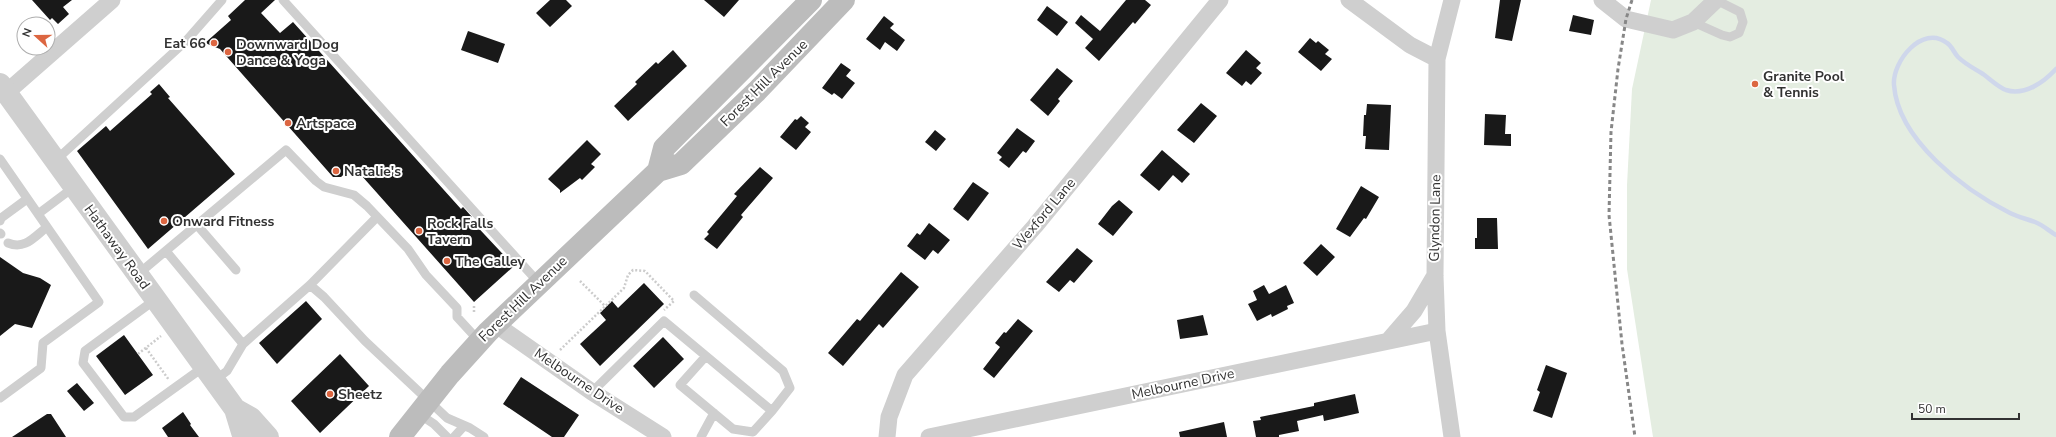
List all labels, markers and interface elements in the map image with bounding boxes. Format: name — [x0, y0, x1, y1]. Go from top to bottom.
north arrow — [16, 16, 56, 56]
text: N — [19, 26, 36, 39]
place label: Eat 66 — [164, 34, 206, 53]
place label: Downward Dog Dance & Yoga — [236, 35, 339, 70]
street label: Forest Hill Avenue — [716, 35, 812, 131]
marker: Eat 66 — [209, 38, 219, 48]
marker: Downward Dog Dance & Yoga — [223, 47, 233, 57]
place label: Granite Pool & Tennis — [1763, 67, 1845, 102]
marker: Granite Pool & Tennis — [1750, 79, 1760, 89]
place label: Artspace — [296, 114, 355, 133]
marker: Artspace — [283, 118, 293, 128]
place label: Natalie's — [344, 162, 401, 181]
marker: Natalie's — [331, 166, 341, 176]
street label: Wexford Lane — [1008, 174, 1080, 254]
street label: Glyndon Lane — [1425, 174, 1445, 262]
street label: Hathaway Road — [80, 201, 154, 293]
place label: Onward Fitness — [172, 212, 275, 231]
place label: Rock Falls Tavern — [427, 214, 493, 249]
marker: Onward Fitness — [159, 216, 169, 226]
marker: Rock Falls Tavern — [414, 226, 424, 236]
place label: The Galley — [455, 252, 526, 271]
street label: Forest Hill Avenue — [475, 252, 571, 346]
marker: The Galley — [442, 256, 452, 266]
street label: Melbourne Drive — [530, 344, 628, 418]
street label: Melbourne Drive — [1130, 364, 1236, 404]
place label: Sheetz — [338, 385, 383, 404]
marker: Sheetz — [325, 389, 335, 399]
scale bar — [1912, 395, 2019, 421]
text: 50 m — [1918, 401, 1946, 417]

